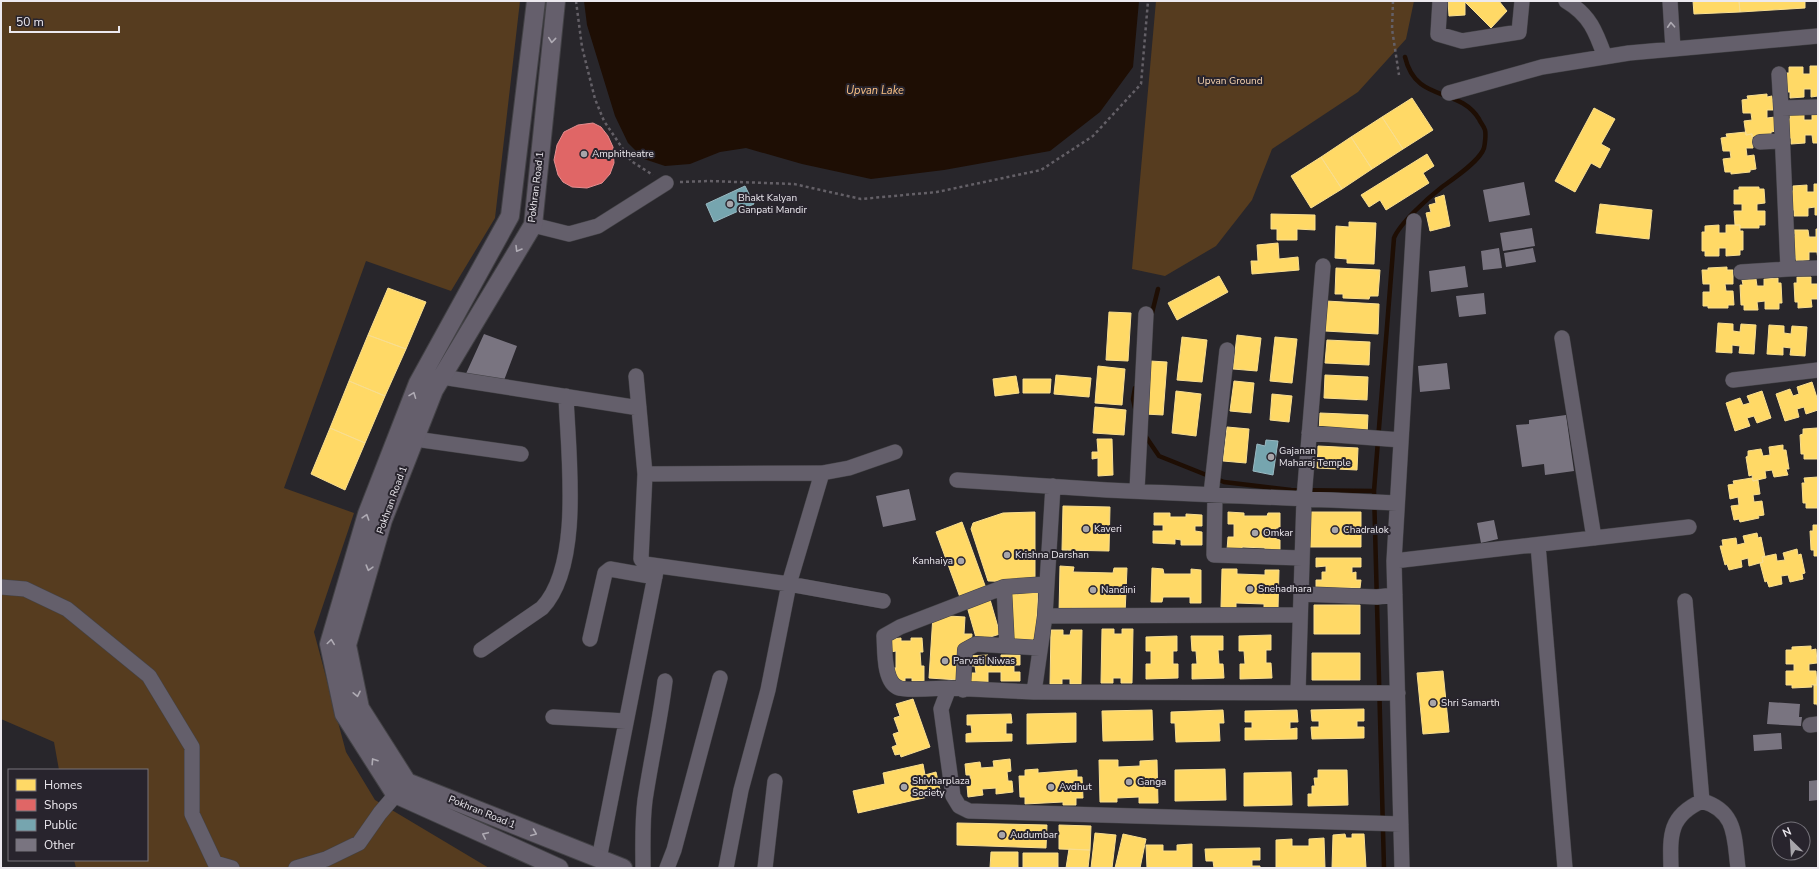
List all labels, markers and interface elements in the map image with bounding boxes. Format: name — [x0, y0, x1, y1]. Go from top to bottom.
scale bar — [10, 8, 119, 34]
text: 50 m — [16, 14, 44, 30]
one-way arrow — [1667, 22, 1676, 28]
one-way arrow — [548, 37, 557, 43]
park label: Upvan Ground — [1197, 74, 1263, 88]
water label: Upvan Lake — [846, 83, 904, 98]
place label: Amphitheatre — [592, 147, 654, 161]
marker: Amphitheatre — [579, 149, 589, 159]
street label: Pokhran Road 1 — [525, 151, 547, 223]
place label: Bhakt Kalyan Ganpati Mandir — [738, 191, 807, 217]
marker: Bhakt Kalyan Ganpati Mandir — [725, 199, 735, 209]
one-way arrow — [516, 245, 523, 252]
one-way arrow — [408, 392, 416, 399]
place label: Gajanan Maharaj Temple — [1279, 444, 1351, 470]
marker: Gajanan Maharaj Temple — [1266, 452, 1276, 462]
street label: Pokhran Road 1 — [373, 464, 411, 536]
one-way arrow — [361, 513, 370, 520]
place label: Kaveri — [1094, 522, 1122, 536]
place label: Chadralok — [1343, 523, 1390, 537]
marker: Kaveri — [1081, 524, 1091, 534]
marker: Chadralok — [1330, 525, 1340, 535]
place label: Omkar — [1263, 526, 1293, 540]
marker: Omkar — [1250, 528, 1260, 538]
place label: Krishna Darshan — [1015, 548, 1089, 562]
marker: Krishna Darshan — [1002, 550, 1012, 560]
place label: Kanhaiya — [912, 554, 953, 568]
marker: Kanhaiya — [956, 556, 966, 566]
one-way arrow — [365, 564, 374, 571]
place label: Snehadhara — [1258, 582, 1312, 596]
place label: Nandini — [1101, 583, 1136, 597]
marker: Snehadhara — [1245, 584, 1255, 594]
marker: Nandini — [1088, 585, 1098, 595]
one-way arrow — [326, 638, 335, 645]
place label: Parvati Niwas — [953, 654, 1015, 668]
marker: Parvati Niwas — [940, 656, 950, 666]
one-way arrow — [353, 690, 361, 697]
place label: Shri Samarth — [1441, 696, 1500, 710]
marker: Shri Samarth — [1428, 698, 1438, 708]
one-way arrow — [371, 758, 379, 765]
legend — [8, 769, 148, 861]
place label: Shivharplaza Society — [912, 774, 970, 800]
place label: Ganga — [1137, 775, 1166, 789]
text: Homes — [44, 777, 82, 793]
marker: Ganga — [1124, 777, 1134, 787]
place label: Avdhut — [1059, 780, 1092, 794]
marker: Shivharplaza Society — [899, 782, 909, 792]
marker: Avdhut — [1046, 782, 1056, 792]
street label: Pokhran Road 1 — [446, 792, 518, 832]
text: Shops — [44, 797, 78, 813]
text: Public — [44, 817, 78, 833]
north arrow — [1771, 821, 1811, 861]
text: N — [1780, 824, 1794, 841]
one-way arrow — [531, 828, 538, 836]
place label: Audumbar — [1010, 828, 1058, 842]
marker: Audumbar — [997, 830, 1007, 840]
one-way arrow — [482, 832, 489, 840]
text: Other — [44, 837, 76, 853]

